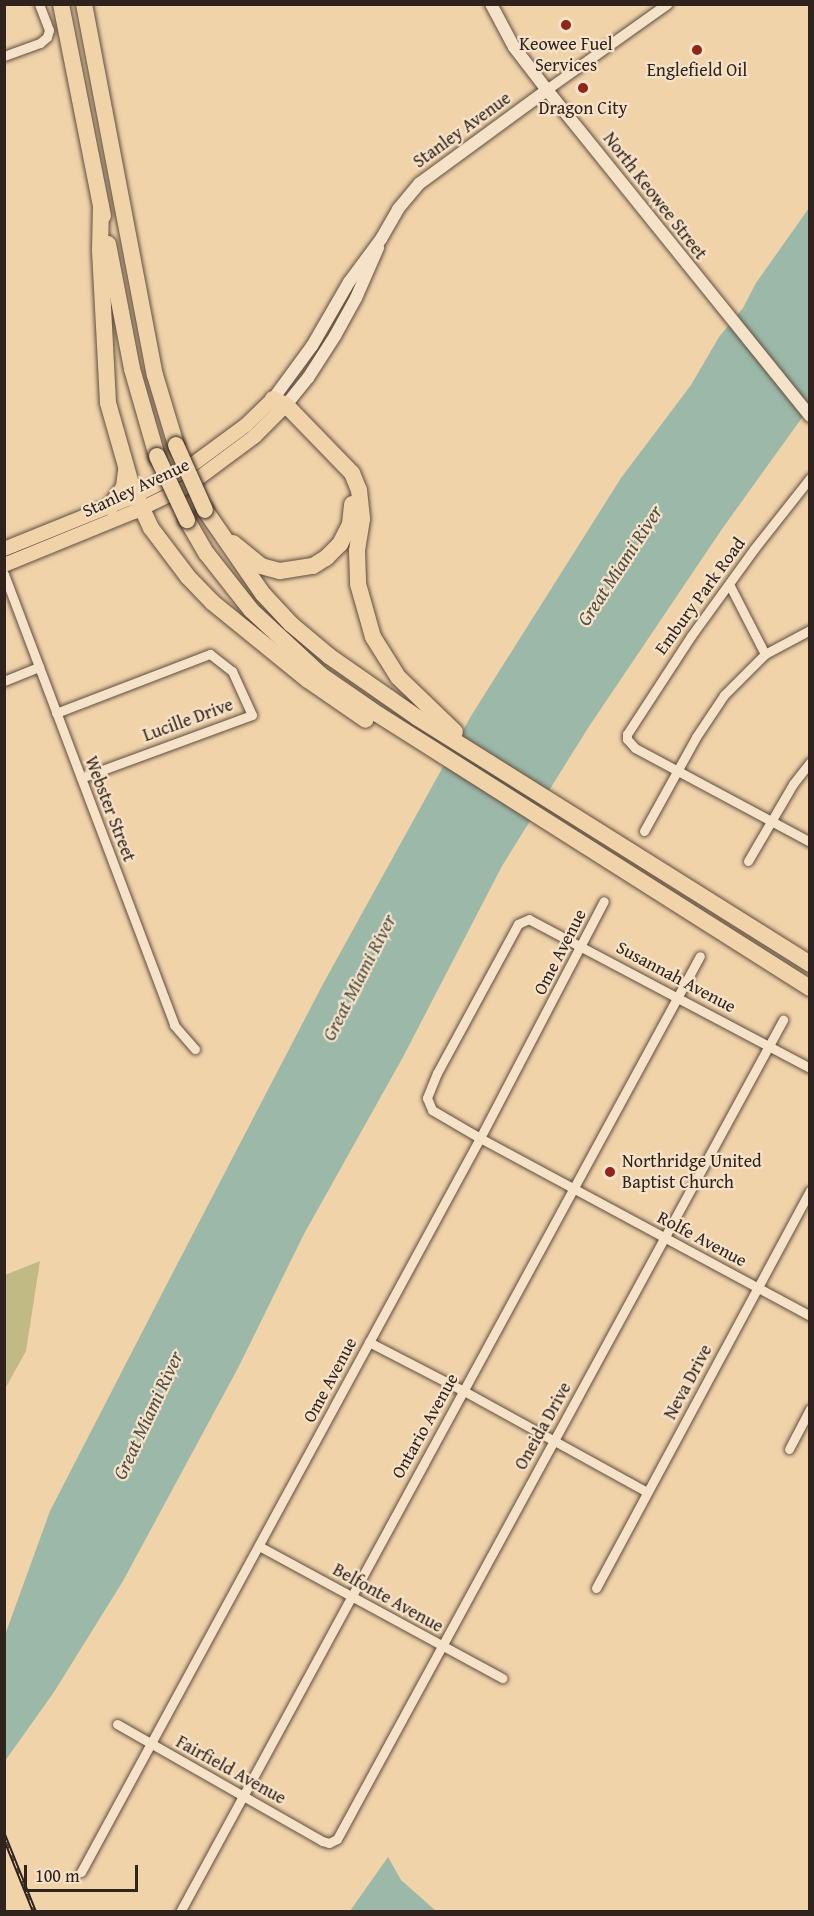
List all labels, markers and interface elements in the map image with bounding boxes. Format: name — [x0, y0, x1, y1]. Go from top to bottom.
marker: Keowee Fuel Services — [559, 18, 573, 32]
place label: Keowee Fuel Services — [519, 34, 613, 76]
marker: Englefield Oil — [690, 43, 704, 57]
place label: Englefield Oil — [647, 59, 747, 81]
marker: Dragon City — [576, 81, 590, 95]
street label: Stanley Avenue — [409, 87, 515, 173]
place label: Dragon City — [538, 97, 628, 119]
street label: North Keowee Street — [599, 128, 711, 264]
street label: Stanley Avenue — [79, 454, 193, 522]
water label: Great Miami River — [571, 500, 667, 630]
street label: Embury Park Road — [650, 533, 750, 659]
street label: Lucille Drive — [140, 694, 236, 746]
street label: Webster Street — [80, 753, 140, 865]
street label: Ome Avenue — [529, 906, 591, 998]
water label: Great Miami River — [316, 910, 400, 1044]
street label: Susannah Avenue — [613, 936, 739, 1018]
place label: Northridge United Baptist Church — [622, 1151, 762, 1194]
marker: Northridge United Baptist Church — [603, 1165, 617, 1179]
street label: Rolfe Avenue — [654, 1206, 750, 1272]
street label: Ome Avenue — [299, 1334, 361, 1426]
street label: Neva Drive — [659, 1341, 717, 1423]
water label: Great Miami River — [107, 1347, 187, 1483]
street label: Ontario Avenue — [387, 1370, 463, 1482]
street label: Oneida Drive — [510, 1378, 576, 1474]
street label: Belfonte Avenue — [329, 1559, 447, 1637]
street label: Fairfield Avenue — [172, 1731, 290, 1809]
scale bar — [27, 1853, 141, 1891]
text: 100 m — [35, 1862, 80, 1889]

